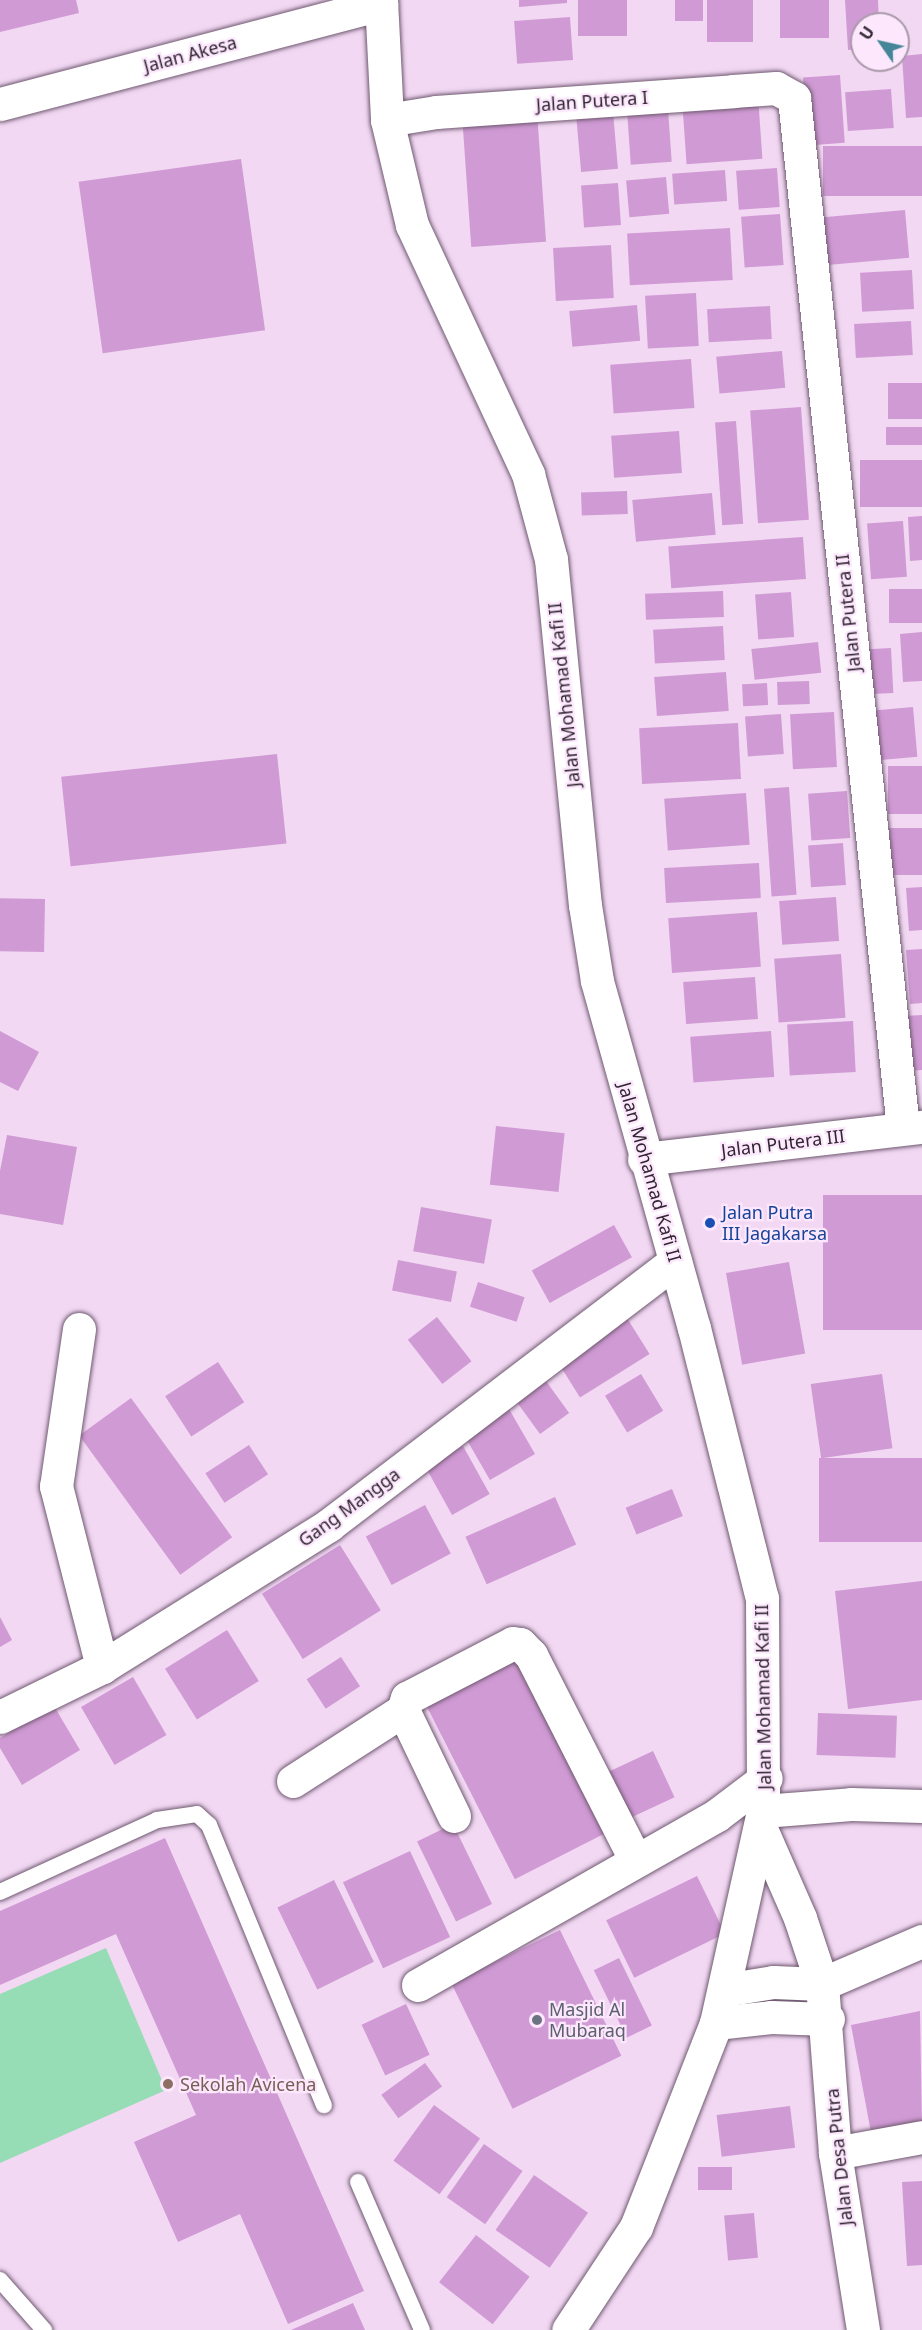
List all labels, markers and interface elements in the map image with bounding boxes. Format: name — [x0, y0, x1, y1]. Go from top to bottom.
north arrow — [850, 12, 910, 72]
text: U — [854, 22, 879, 44]
street label: Jalan Akesa — [141, 31, 239, 77]
street label: Jalan Putera I — [535, 86, 649, 116]
street label: Jalan Putera II — [831, 553, 865, 673]
street label: Jalan Mohamad Kafi II — [544, 602, 584, 788]
street label: Jalan Mohamad Kafi II — [614, 1080, 686, 1264]
street label: Jalan Putera III — [720, 1125, 846, 1161]
place label: Jalan Putra III Jagakarsa — [722, 1202, 827, 1244]
marker: Jalan Putra III Jagakarsa — [703, 1216, 717, 1230]
street label: Gang Mangga — [294, 1463, 404, 1551]
street label: Jalan Mohamad Kafi II — [751, 1604, 775, 1790]
place label: Masjid Al Mubaraq — [549, 1999, 626, 2042]
marker: Masjid Al Mubaraq — [530, 2013, 544, 2027]
place label: Sekolah Avicena — [180, 2073, 316, 2095]
marker: Sekolah Avicena — [161, 2077, 175, 2091]
street label: Jalan Desa Putra — [821, 2087, 857, 2227]

